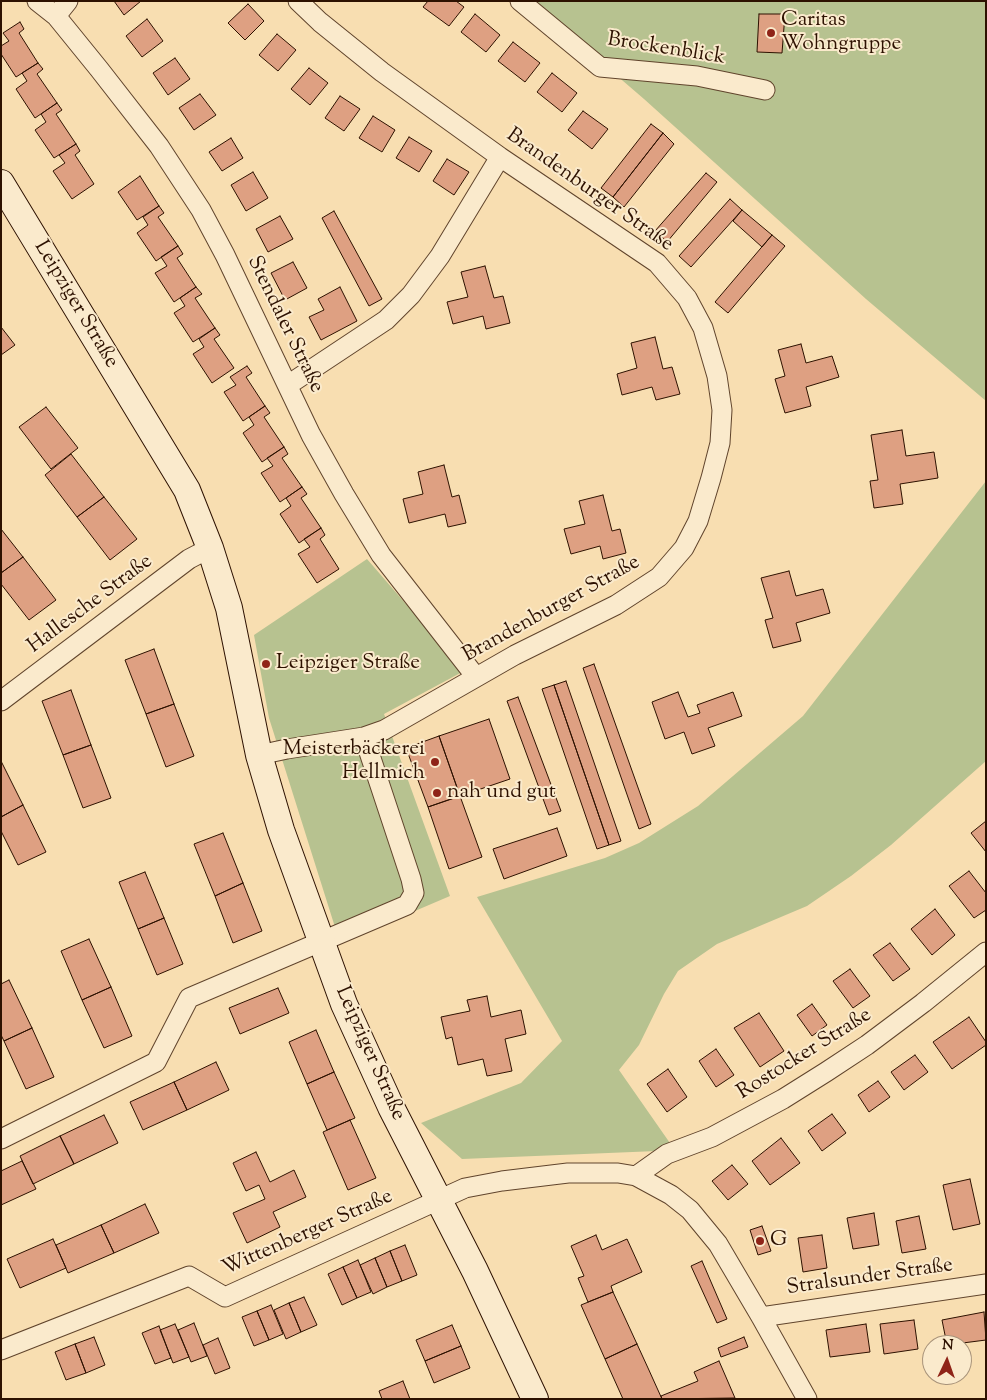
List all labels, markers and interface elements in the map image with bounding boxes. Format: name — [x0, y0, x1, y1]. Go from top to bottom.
place label: Caritas Wohngruppe — [781, 8, 901, 58]
marker: Caritas Wohngruppe — [765, 27, 777, 39]
street label: Brockenblick — [605, 28, 727, 72]
street label: Brandenburger Straße — [500, 124, 678, 258]
street label: Leipziger Straße — [27, 237, 123, 373]
street label: Stendaler Straße — [240, 252, 328, 398]
street label: Hallesche Straße — [24, 550, 158, 660]
street label: Brandenburger Straße — [459, 551, 645, 669]
place label: Leipziger Straße — [276, 651, 420, 677]
marker: Leipziger Straße — [260, 658, 272, 670]
place label: Meisterbäckerei Hellmich — [283, 737, 425, 787]
marker: Meisterbäckerei Hellmich — [429, 756, 441, 768]
place label: nah und gut — [447, 780, 556, 806]
marker: nah und gut — [431, 787, 443, 799]
street label: Leipziger Straße — [328, 983, 410, 1125]
street label: Rostocker Straße — [733, 1004, 877, 1106]
street label: Wittenberger Straße — [219, 1185, 397, 1283]
place label: G — [770, 1228, 787, 1254]
marker: G — [754, 1235, 766, 1247]
street label: Stralsunder Straße — [785, 1254, 955, 1302]
north arrow — [922, 1335, 972, 1385]
text: N — [942, 1336, 954, 1356]

